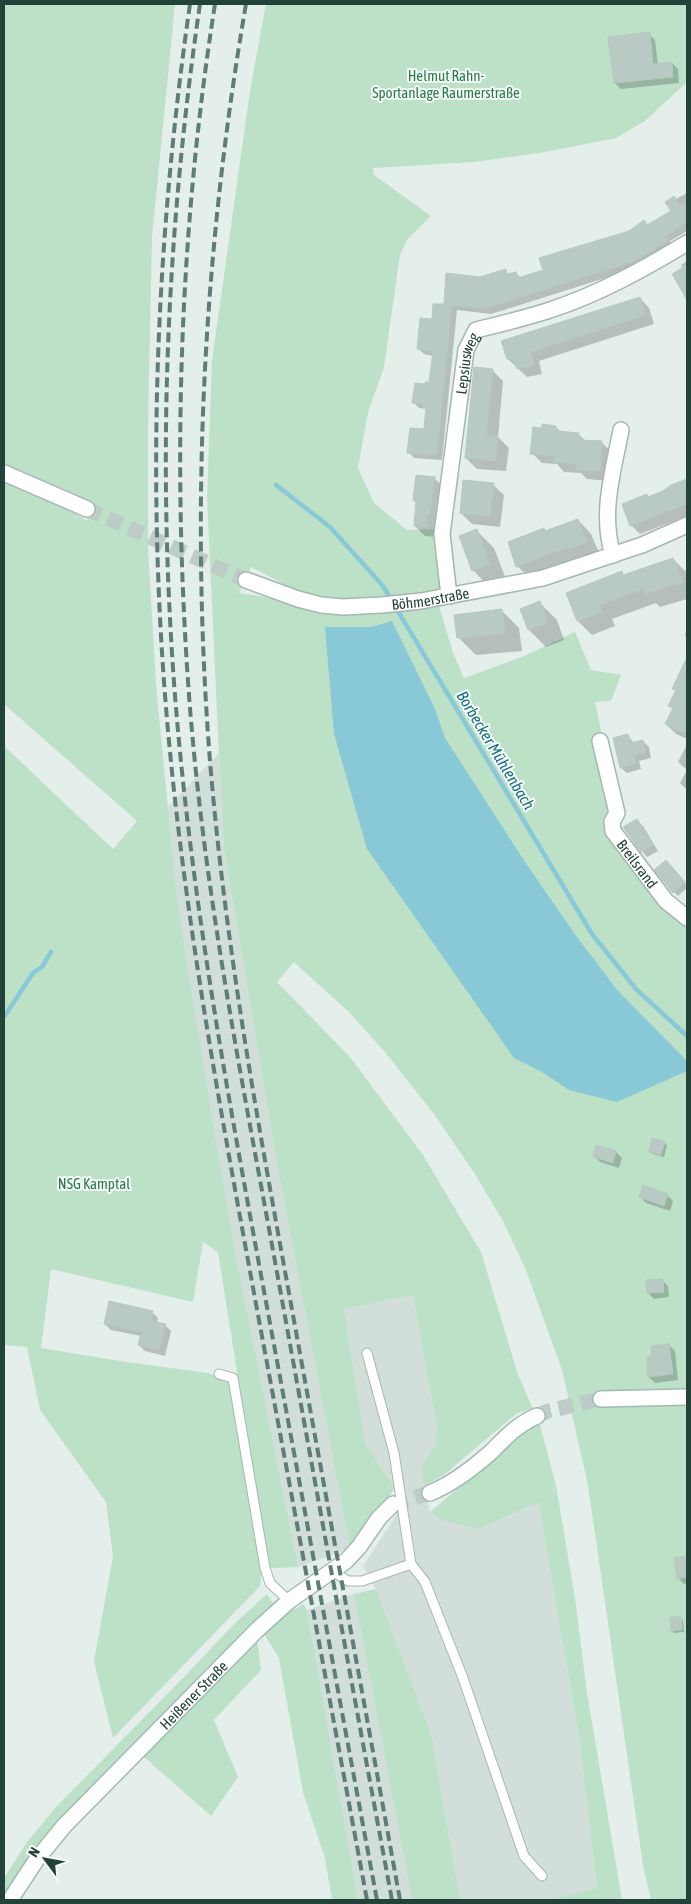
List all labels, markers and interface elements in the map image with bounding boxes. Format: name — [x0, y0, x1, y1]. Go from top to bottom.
park label: Helmut Rahn- Sportanlage Raumerstraße — [372, 67, 520, 101]
street label: Lepsiusweg — [452, 329, 482, 395]
street label: Böhmerstraße — [391, 584, 471, 612]
water label: Borbecker Mühlenbach — [453, 687, 539, 813]
street label: Breilsrand — [614, 836, 661, 891]
park label: NSG Kamptal — [58, 1175, 130, 1192]
street label: Heißener Straße — [156, 1657, 231, 1732]
north arrow — [20, 1834, 70, 1884]
text: N — [25, 1844, 43, 1860]

